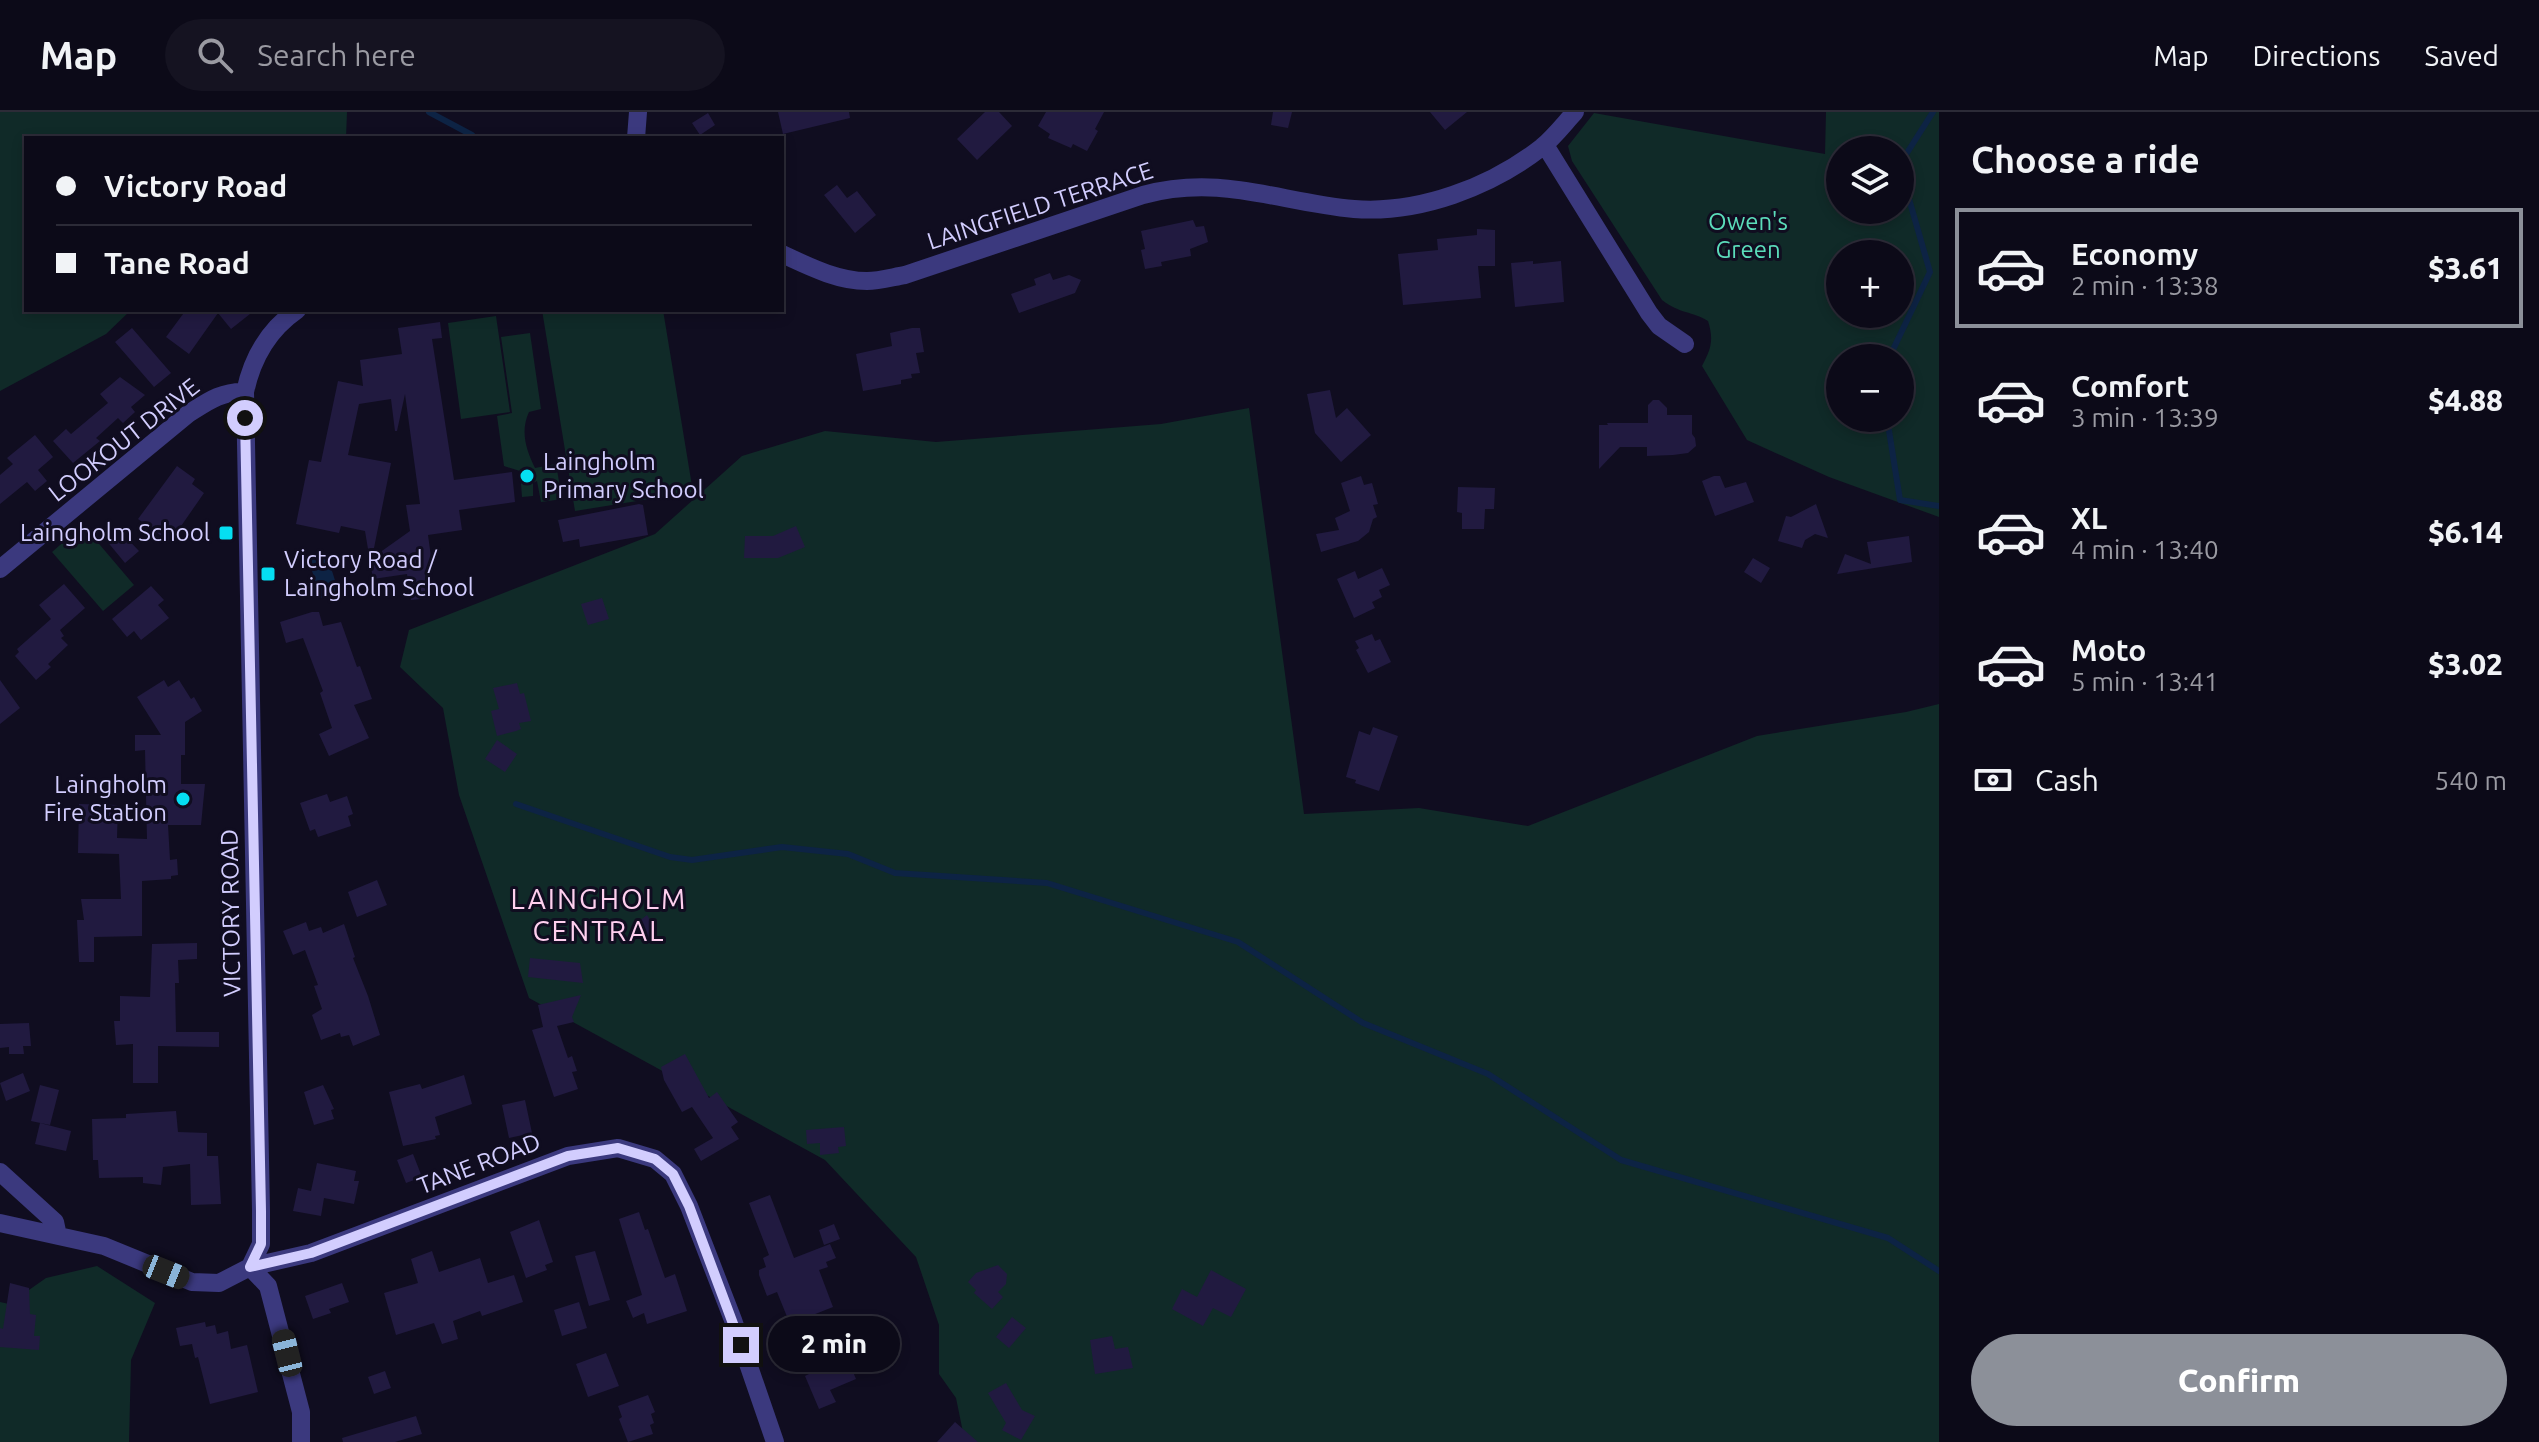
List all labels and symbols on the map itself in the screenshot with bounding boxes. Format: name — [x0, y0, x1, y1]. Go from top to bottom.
street label: LAINGFIELD TERRACE — [924, 156, 1156, 255]
park label: Owen's Green — [1708, 208, 1788, 263]
street label: LOOKOUT DRIVE — [43, 373, 204, 507]
route start — [227, 400, 263, 436]
place label: Laingholm Primary School — [543, 448, 704, 503]
marker: Laingholm Primary School — [518, 467, 536, 485]
place label: Laingholm School — [20, 519, 210, 546]
marker: Laingholm School — [217, 524, 235, 542]
place label: Victory Road / Laingholm School — [284, 546, 474, 601]
marker: Victory Road / Laingholm School — [259, 565, 277, 583]
place label: Laingholm Fire Station — [43, 771, 167, 826]
marker: Laingholm Fire Station — [174, 790, 192, 808]
street label: VICTORY ROAD — [216, 829, 245, 997]
district label: LAINGHOLM CENTRAL — [511, 883, 687, 946]
street label: TANE ROAD — [413, 1128, 544, 1199]
car — [139, 1252, 193, 1292]
callout: 2 min — [769, 1317, 901, 1373]
car — [270, 1327, 304, 1379]
route end — [723, 1327, 759, 1363]

